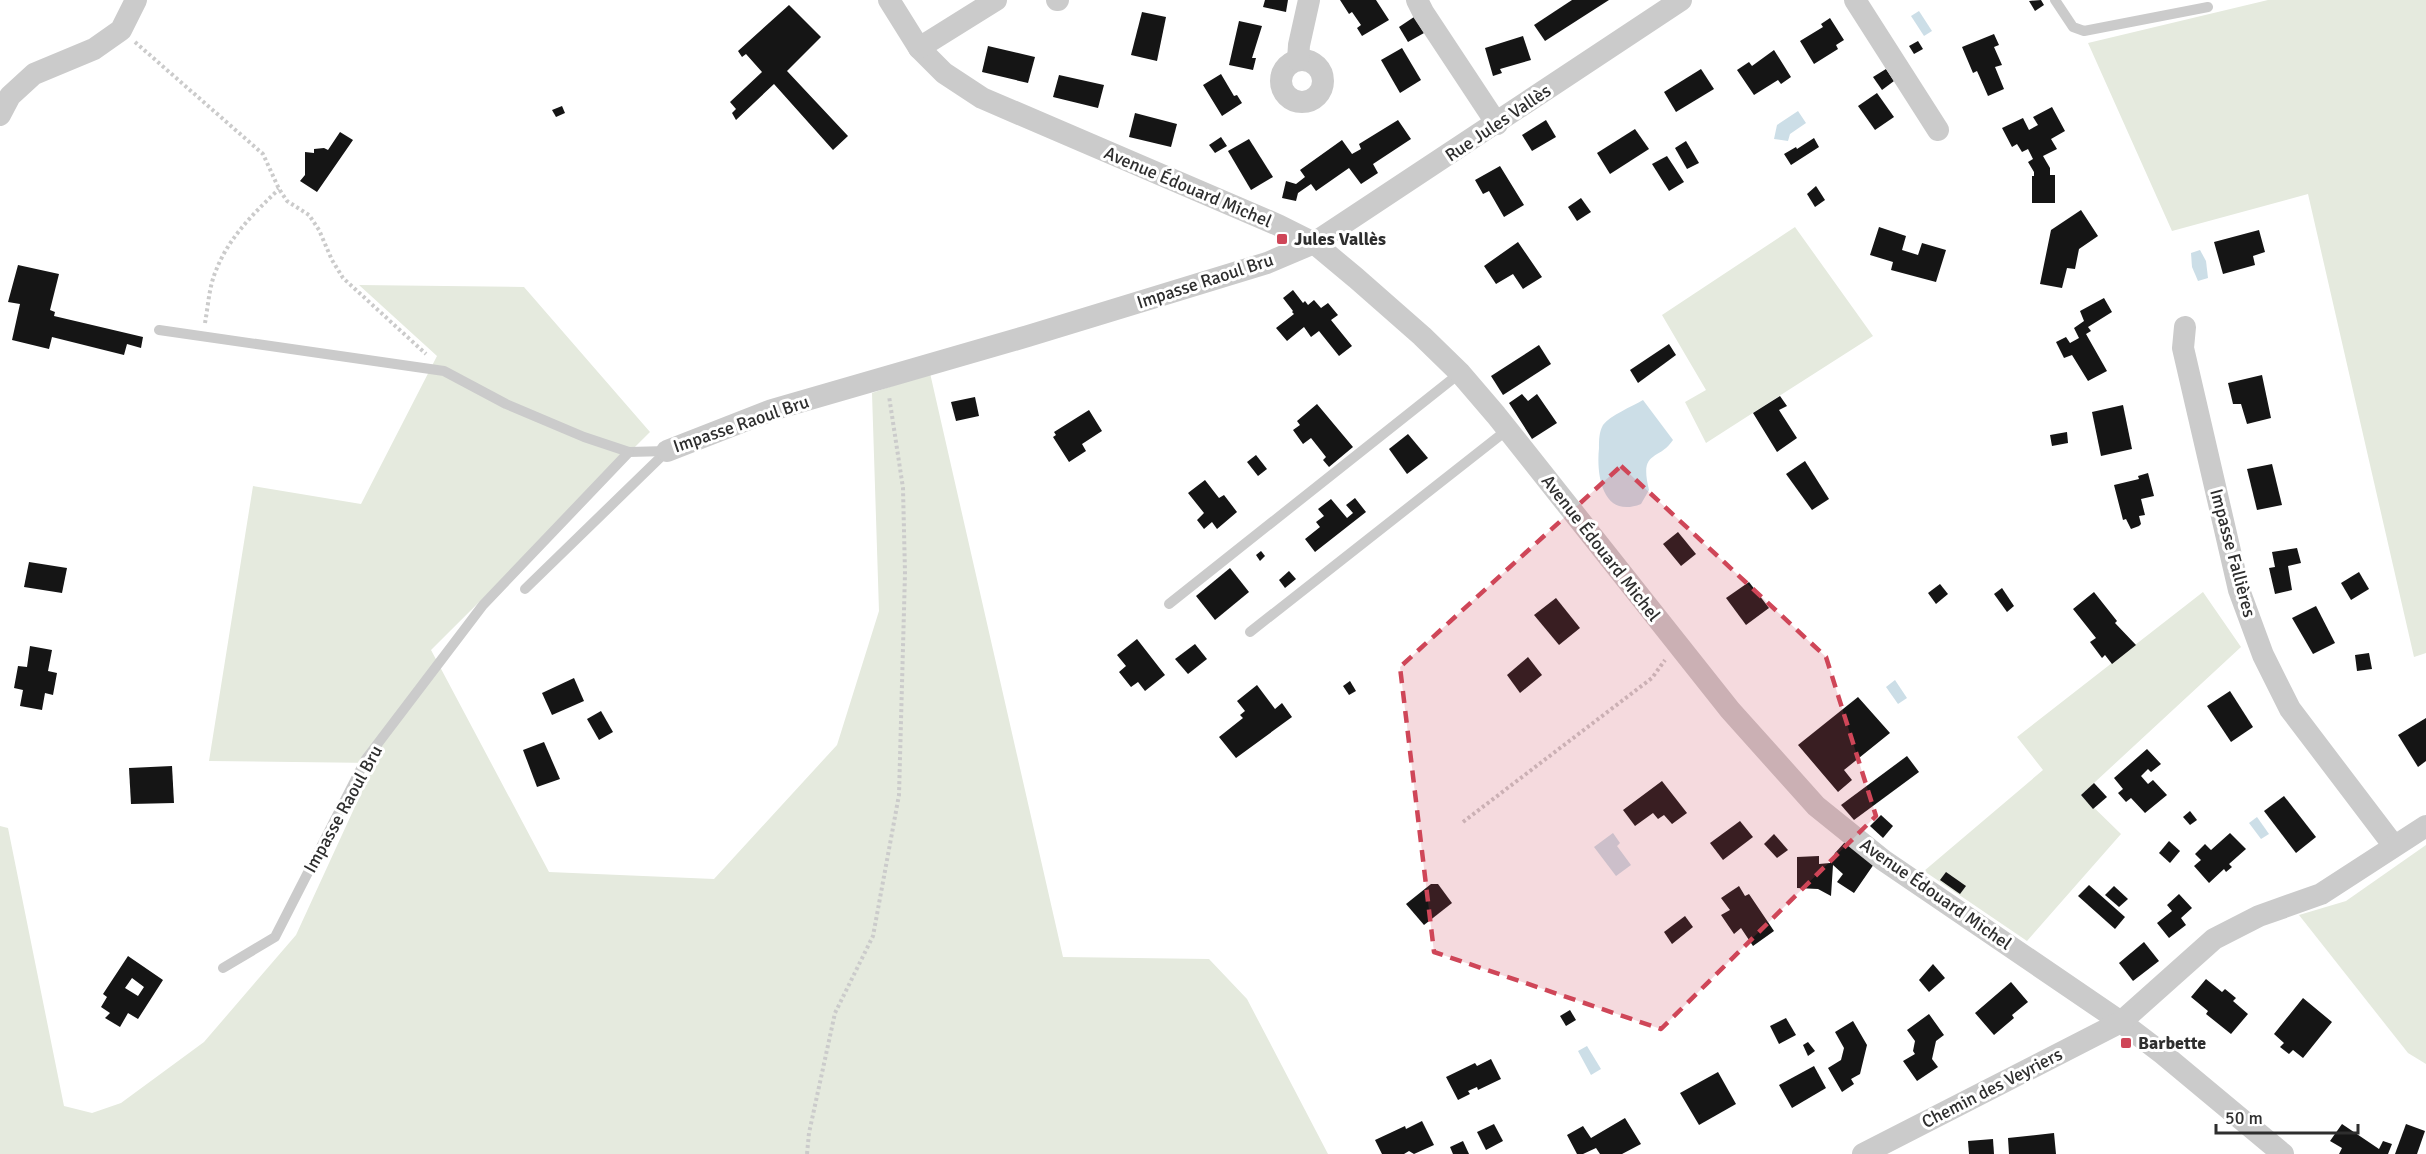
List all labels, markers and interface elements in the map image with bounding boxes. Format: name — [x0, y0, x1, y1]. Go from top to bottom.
street label: Rue Jules Vallès — [1441, 79, 1555, 166]
street label: Avenue Édouard Michel — [1101, 142, 1275, 232]
place label: Jules Vallès — [1294, 228, 1386, 250]
marker: Jules Vallès — [1275, 232, 1289, 246]
street label: Impasse Raoul Bru — [1134, 249, 1276, 313]
street label: Impasse Raoul Bru — [670, 390, 812, 458]
street label: Avenue Édouard Michel — [1537, 470, 1665, 626]
street label: Impasse Fallières — [2205, 486, 2261, 620]
street label: Impasse Raoul Bru — [299, 741, 387, 877]
street label: Avenue Édouard Michel — [1856, 833, 2016, 955]
place label: Barbette — [2138, 1032, 2206, 1054]
marker: Barbette — [2119, 1036, 2133, 1050]
street label: Chemin des Veyriers — [1918, 1043, 2066, 1133]
scale bar — [2216, 1097, 2358, 1135]
text: 50 m — [2225, 1107, 2263, 1129]

